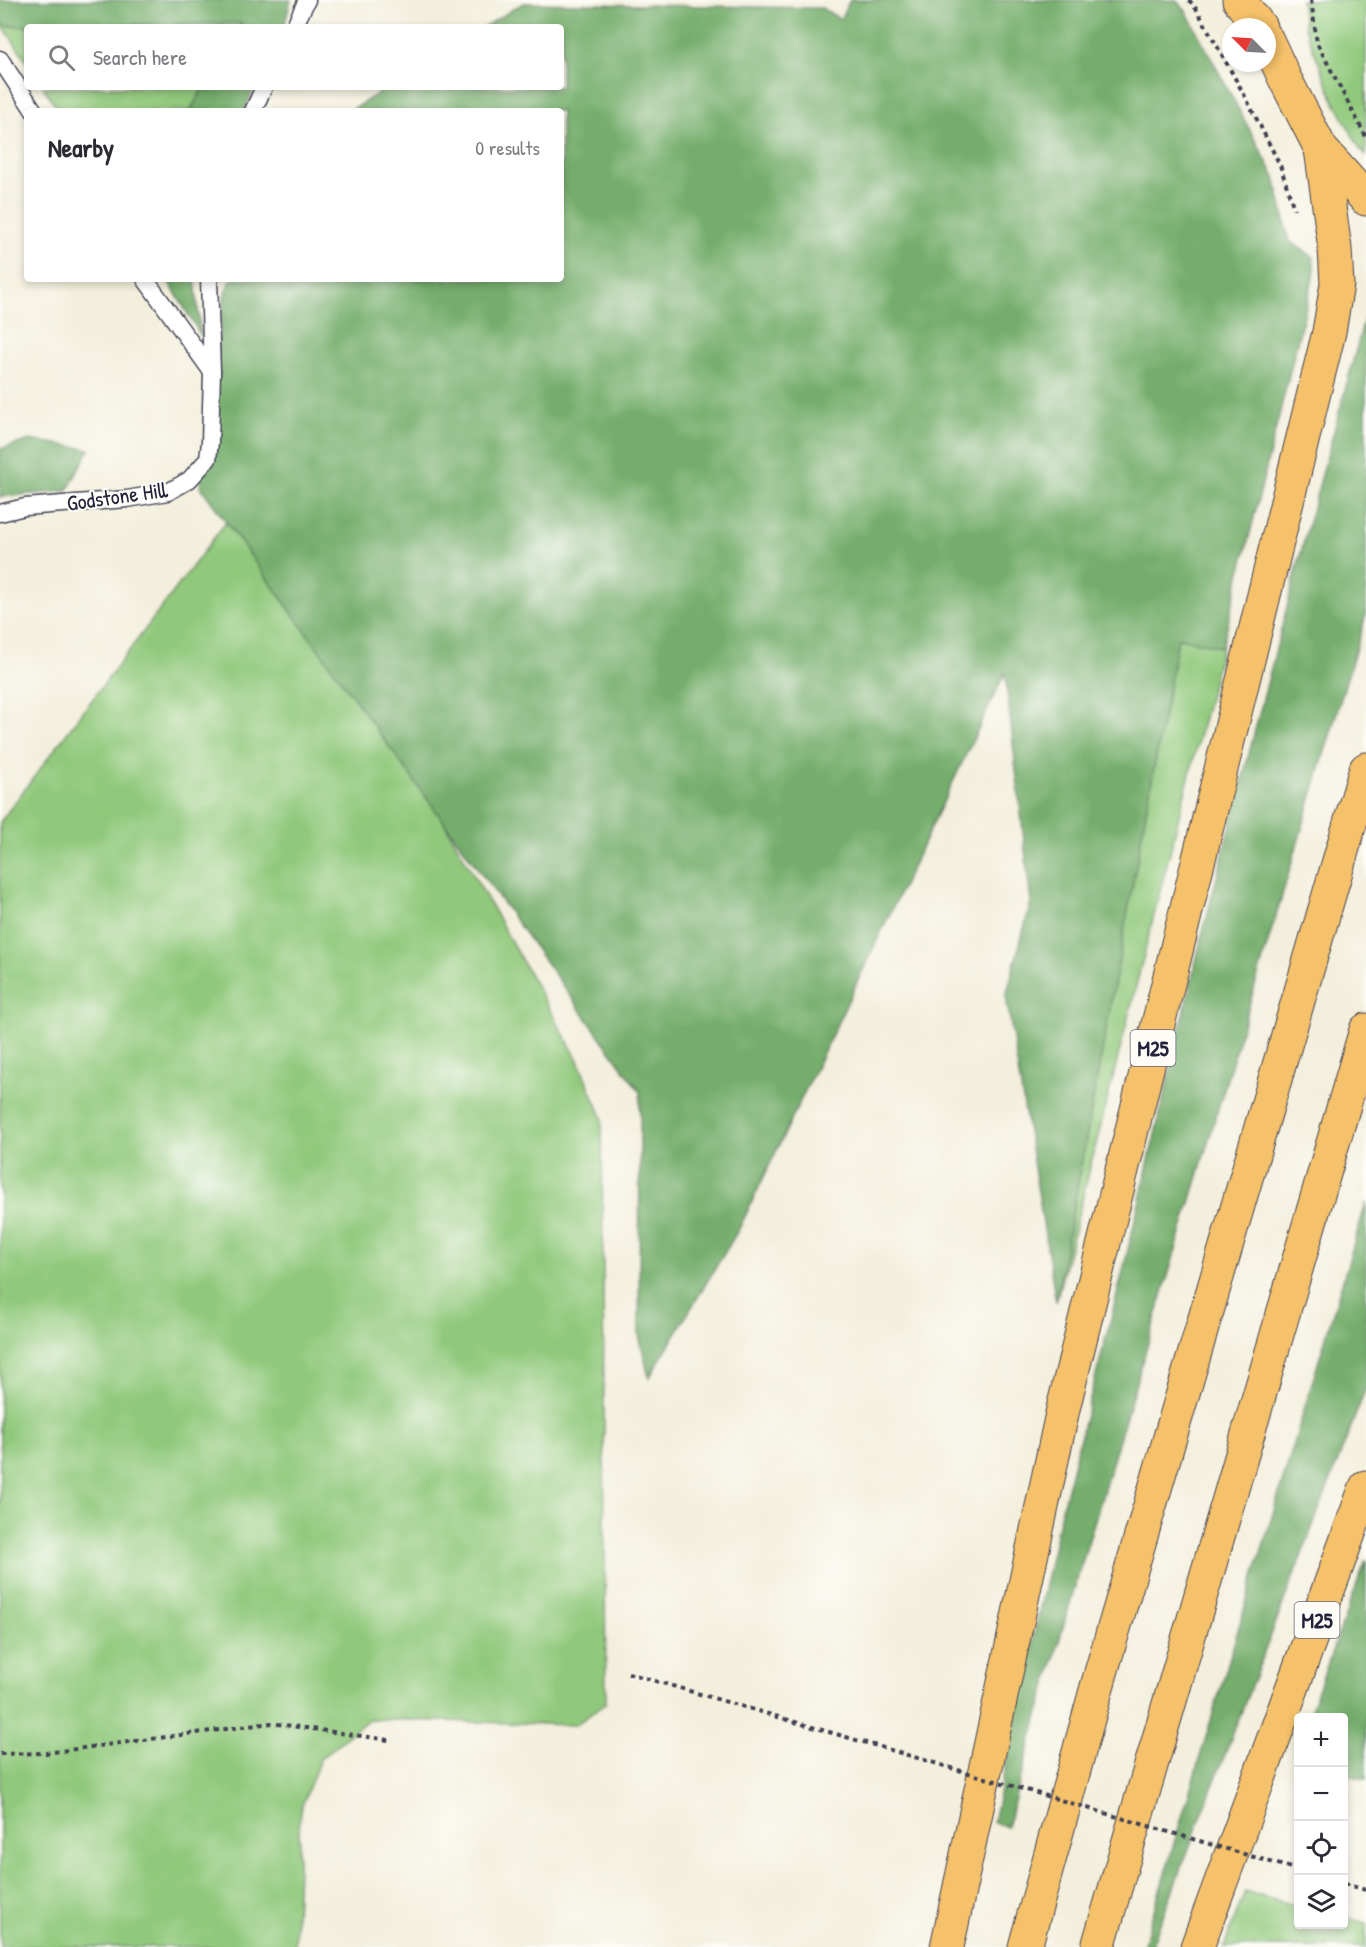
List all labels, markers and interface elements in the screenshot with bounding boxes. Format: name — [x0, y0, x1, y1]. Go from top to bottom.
north arrow — [1222, 18, 1276, 72]
search box — [24, 24, 564, 90]
icon: search — [45, 41, 78, 74]
text: Search here — [93, 42, 187, 72]
text: Nearby — [48, 130, 114, 165]
text: 0 results — [475, 134, 540, 161]
street label: Godstone Hill — [65, 474, 170, 518]
road number: M25 — [1130, 1030, 1176, 1066]
road number: M25 — [1294, 1602, 1340, 1638]
map controls — [1294, 1713, 1348, 1929]
button: + — [1294, 1713, 1348, 1767]
button: − — [1294, 1767, 1348, 1821]
button: locate — [1294, 1821, 1348, 1875]
button: layers — [1294, 1875, 1348, 1929]

